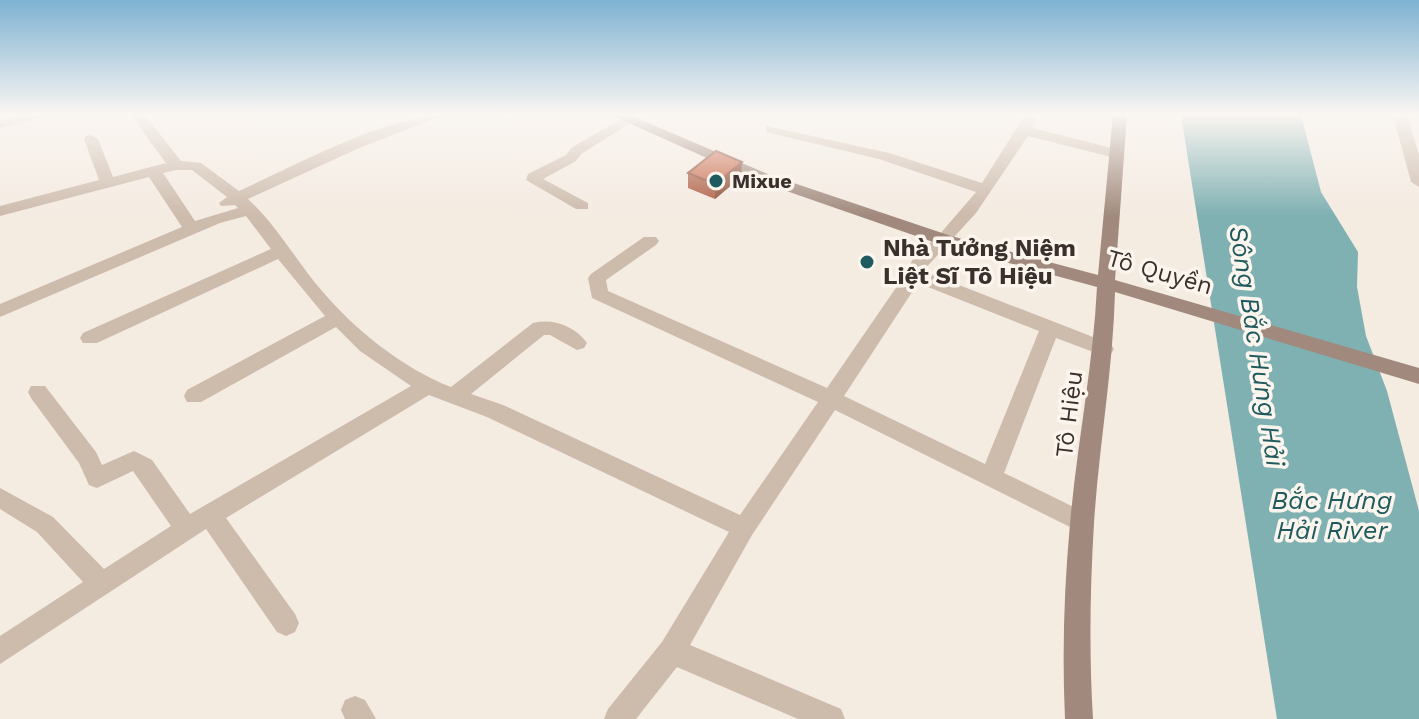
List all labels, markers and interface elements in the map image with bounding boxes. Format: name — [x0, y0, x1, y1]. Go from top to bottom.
place label: Mixue — [732, 169, 792, 193]
marker: Mixue — [707, 172, 725, 190]
water label: Sông Bắc Hưng Hải — [1223, 223, 1291, 470]
place label: Nhà Tưởng Niệm Liệt Sĩ Tô Hiệu — [883, 234, 1076, 290]
street label: Tô Quyền — [1104, 244, 1216, 300]
marker: Nhà Tưởng Niệm Liệt Sĩ Tô Hiệu — [858, 253, 876, 271]
street label: Tô Hiệu — [1050, 369, 1088, 459]
water label: Bắc Hưng Hải River — [1271, 485, 1393, 545]

